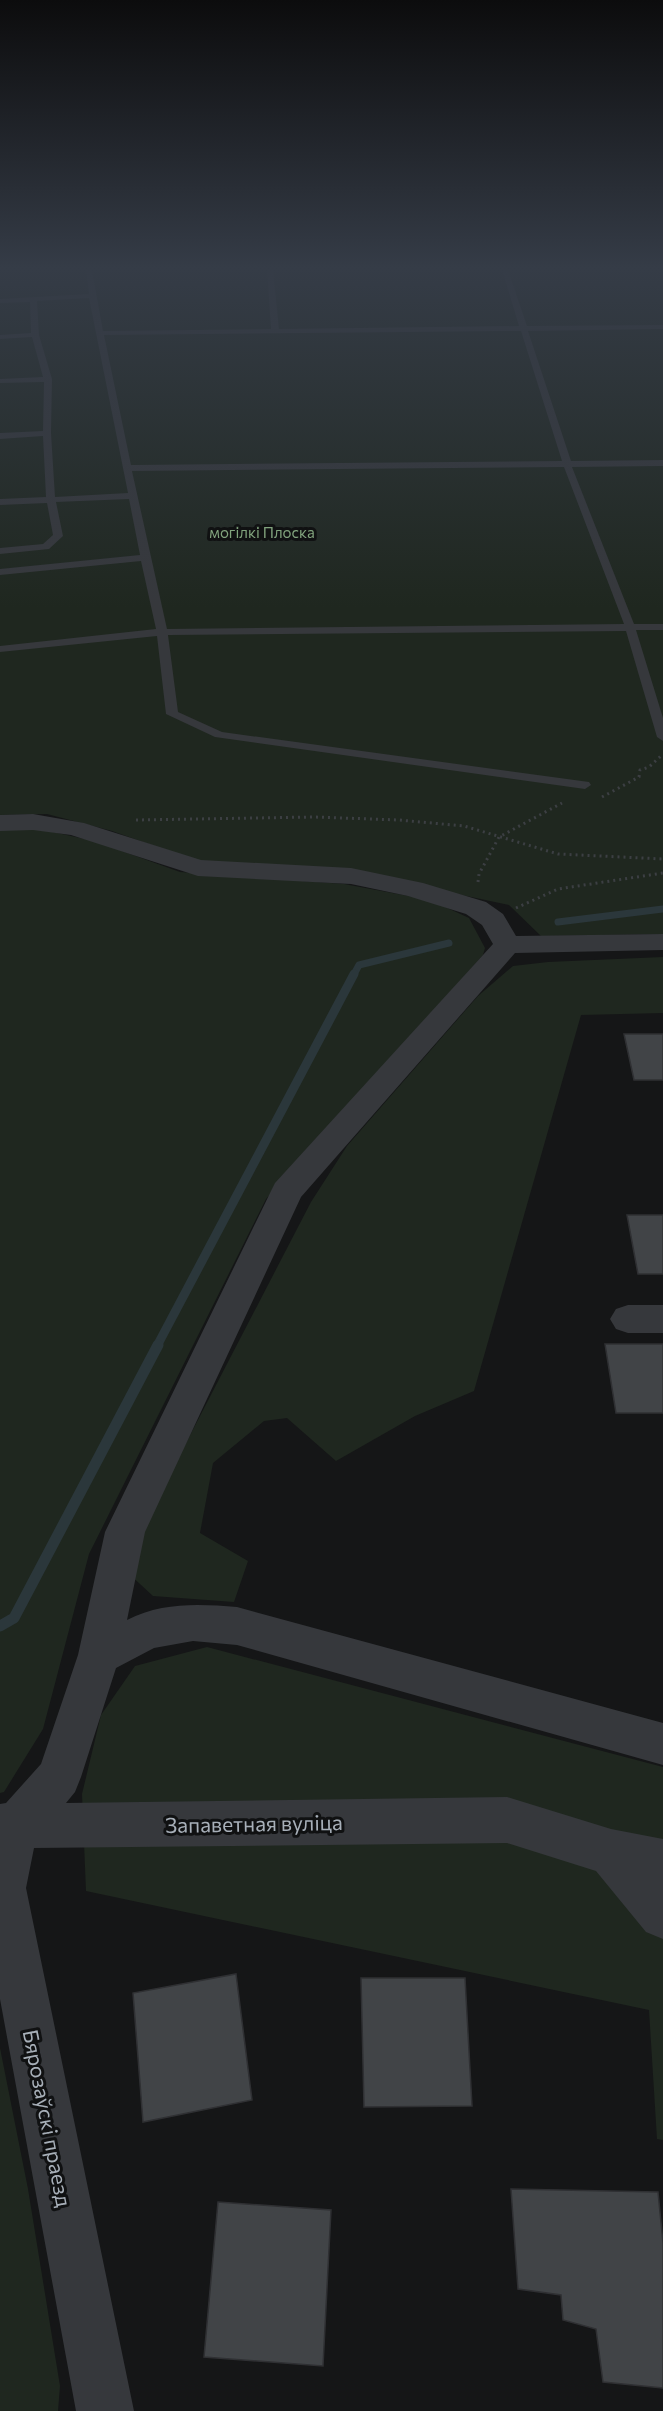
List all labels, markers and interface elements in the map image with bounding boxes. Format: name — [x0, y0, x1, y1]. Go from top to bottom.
park label: могілкі Плоска — [209, 523, 315, 541]
street label: Запаветная вуліца — [165, 1809, 343, 1837]
street label: Бярозаўскі праезд — [19, 2027, 77, 2209]

